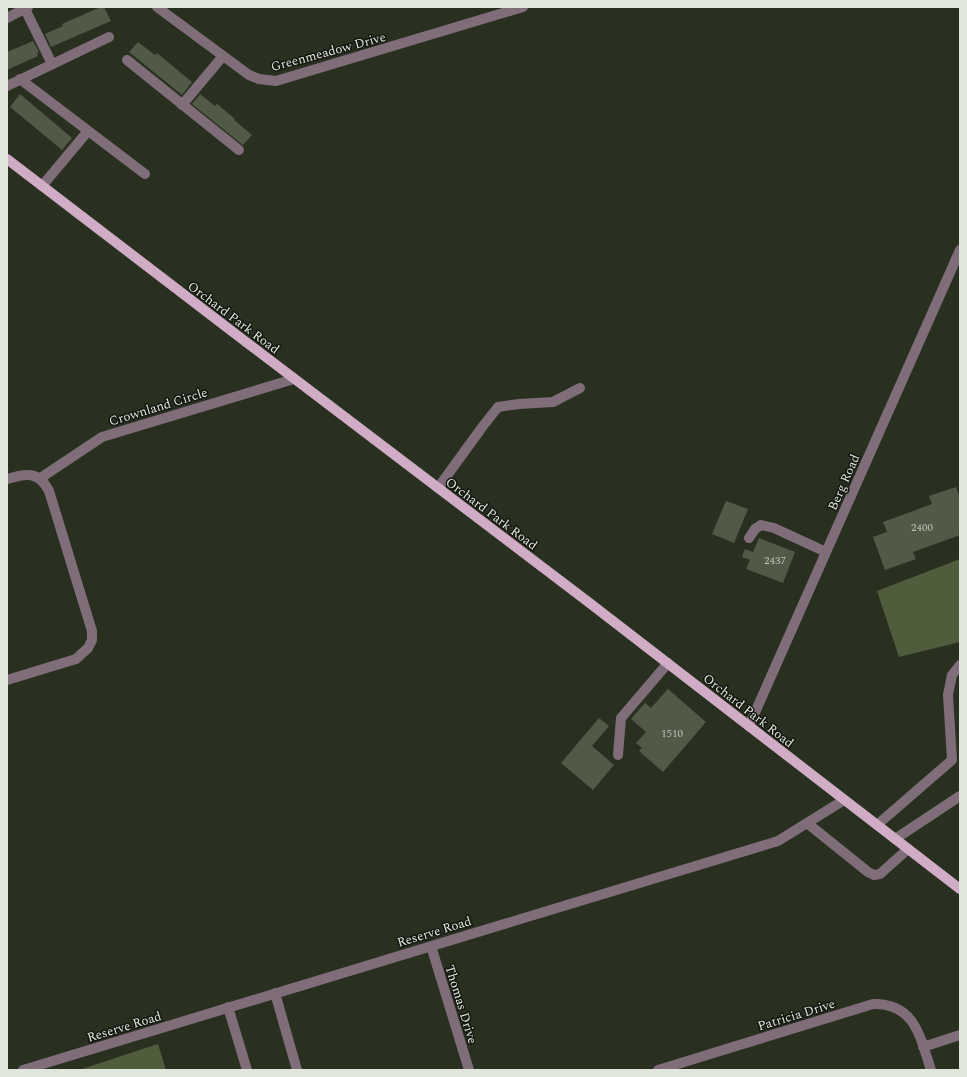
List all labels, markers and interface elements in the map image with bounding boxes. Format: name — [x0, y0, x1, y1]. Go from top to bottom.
street label: Greenmeadow Drive — [269, 27, 388, 77]
street label: Orchard Park Road — [183, 276, 284, 359]
street label: Crownland Circle — [106, 382, 210, 431]
street label: Berg Road — [823, 451, 865, 514]
street label: Orchard Park Road — [441, 472, 542, 555]
house number: 2400 — [911, 519, 933, 536]
house number: 2437 — [764, 552, 786, 569]
street label: Orchard Park Road — [699, 669, 798, 753]
house number: 1510 — [661, 725, 683, 742]
street label: Reserve Road — [395, 911, 474, 953]
street label: Thomas Drive — [440, 962, 483, 1046]
street label: Patricia Drive — [755, 994, 838, 1036]
street label: Reserve Road — [85, 1006, 164, 1048]

